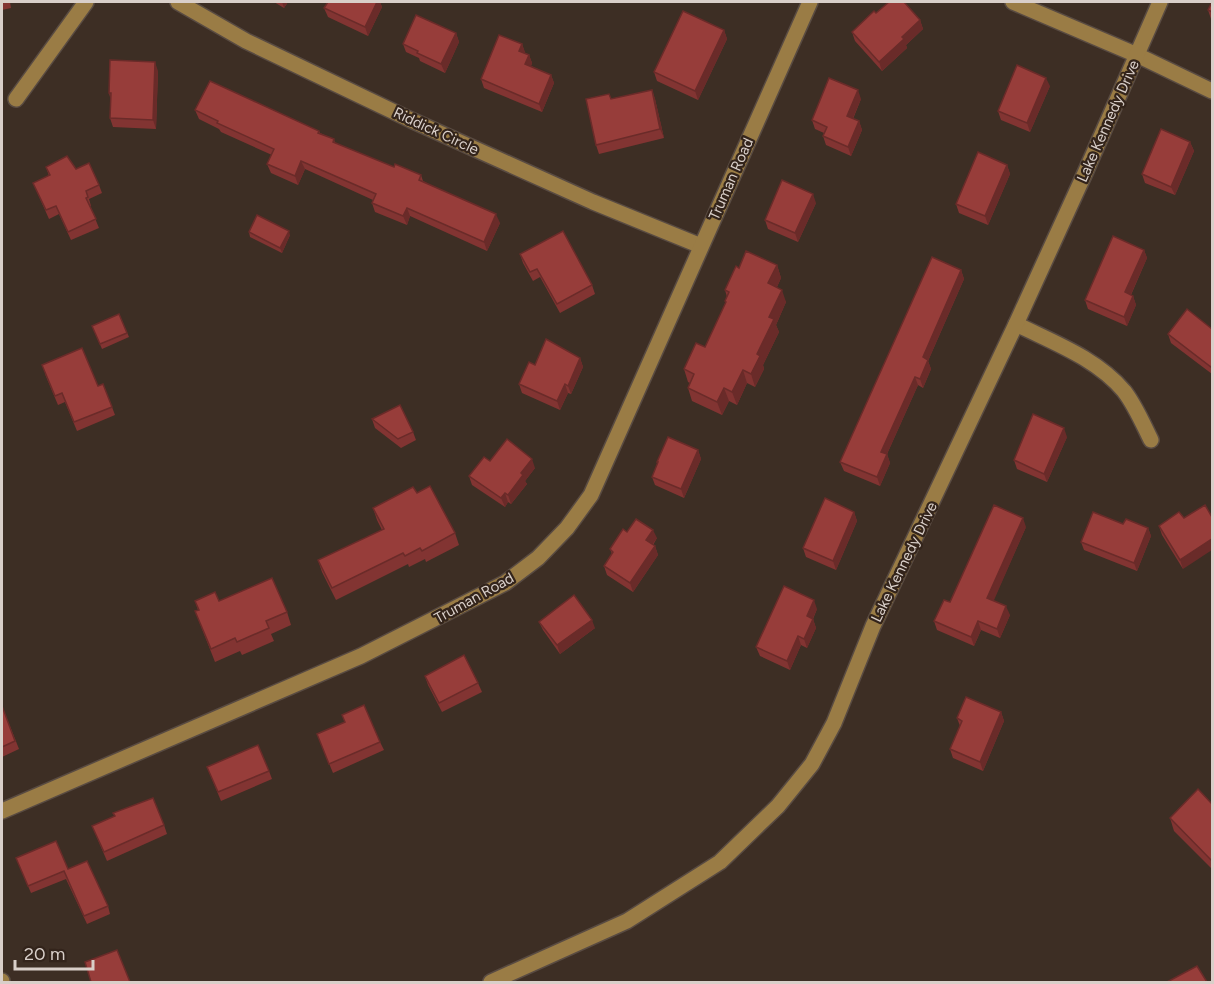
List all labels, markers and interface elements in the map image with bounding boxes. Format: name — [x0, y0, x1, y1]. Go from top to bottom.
street label: Lake Kennedy Drive — [1073, 57, 1143, 185]
street label: Riddick Circle — [391, 103, 481, 159]
street label: Truman Road — [705, 135, 757, 223]
street label: Lake Kennedy Drive — [867, 499, 941, 625]
street label: Truman Road — [431, 569, 517, 627]
scale bar — [15, 933, 93, 971]
text: 20 m — [24, 943, 65, 965]

